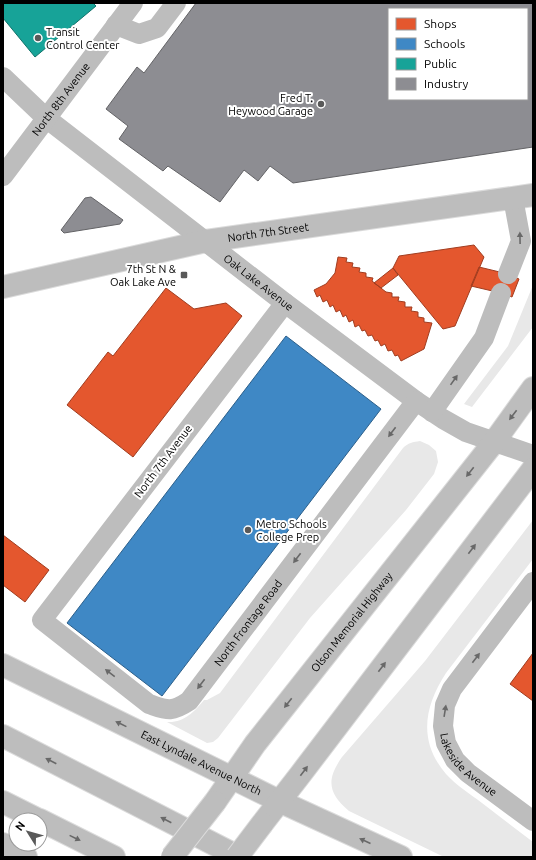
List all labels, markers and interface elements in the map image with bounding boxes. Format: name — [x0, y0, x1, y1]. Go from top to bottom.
legend — [388, 8, 528, 100]
text: Shops — [424, 17, 456, 30]
place label: Transit Control Center — [46, 26, 120, 51]
marker: Transit Control Center — [33, 33, 43, 43]
text: Schools — [424, 37, 465, 50]
text: Public — [424, 57, 457, 70]
street label: North 8th Avenue — [29, 60, 92, 138]
text: Industry — [424, 77, 469, 90]
place label: Fred T. Heywood Garage — [228, 92, 313, 117]
marker: Fred T. Heywood Garage — [316, 99, 326, 109]
street label: North 7th Street — [227, 221, 310, 244]
one-way arrow — [516, 231, 523, 244]
street label: Oak Lake Avenue — [221, 252, 296, 313]
place label: 7th St N & Oak Lake Ave — [110, 263, 177, 288]
marker: 7th St N & Oak Lake Ave — [179, 270, 189, 280]
one-way arrow — [450, 375, 458, 385]
one-way arrow — [509, 410, 517, 420]
street label: North 7th Avenue — [132, 422, 194, 500]
one-way arrow — [388, 427, 396, 437]
one-way arrow — [465, 467, 474, 478]
place label: Metro Schools College Prep — [256, 518, 327, 543]
marker: Metro Schools College Prep — [243, 525, 253, 535]
one-way arrow — [468, 544, 476, 554]
one-way arrow — [293, 553, 301, 563]
street label: Olson Memorial Highway — [309, 569, 395, 674]
street label: North Frontage Road — [212, 578, 284, 668]
one-way arrow — [472, 652, 480, 663]
one-way arrow — [378, 662, 386, 673]
one-way arrow — [105, 669, 116, 678]
one-way arrow — [198, 679, 206, 689]
one-way arrow — [283, 697, 292, 708]
one-way arrow — [442, 705, 448, 717]
one-way arrow — [115, 720, 127, 727]
street label: East Lyndale Avenue North — [139, 728, 263, 797]
street label: Lakeside Avenue — [438, 732, 499, 798]
one-way arrow — [45, 757, 57, 764]
one-way arrow — [299, 766, 307, 776]
north arrow — [8, 812, 48, 852]
one-way arrow — [161, 817, 172, 823]
text: N — [13, 819, 27, 833]
one-way arrow — [69, 835, 81, 841]
one-way arrow — [360, 838, 371, 844]

